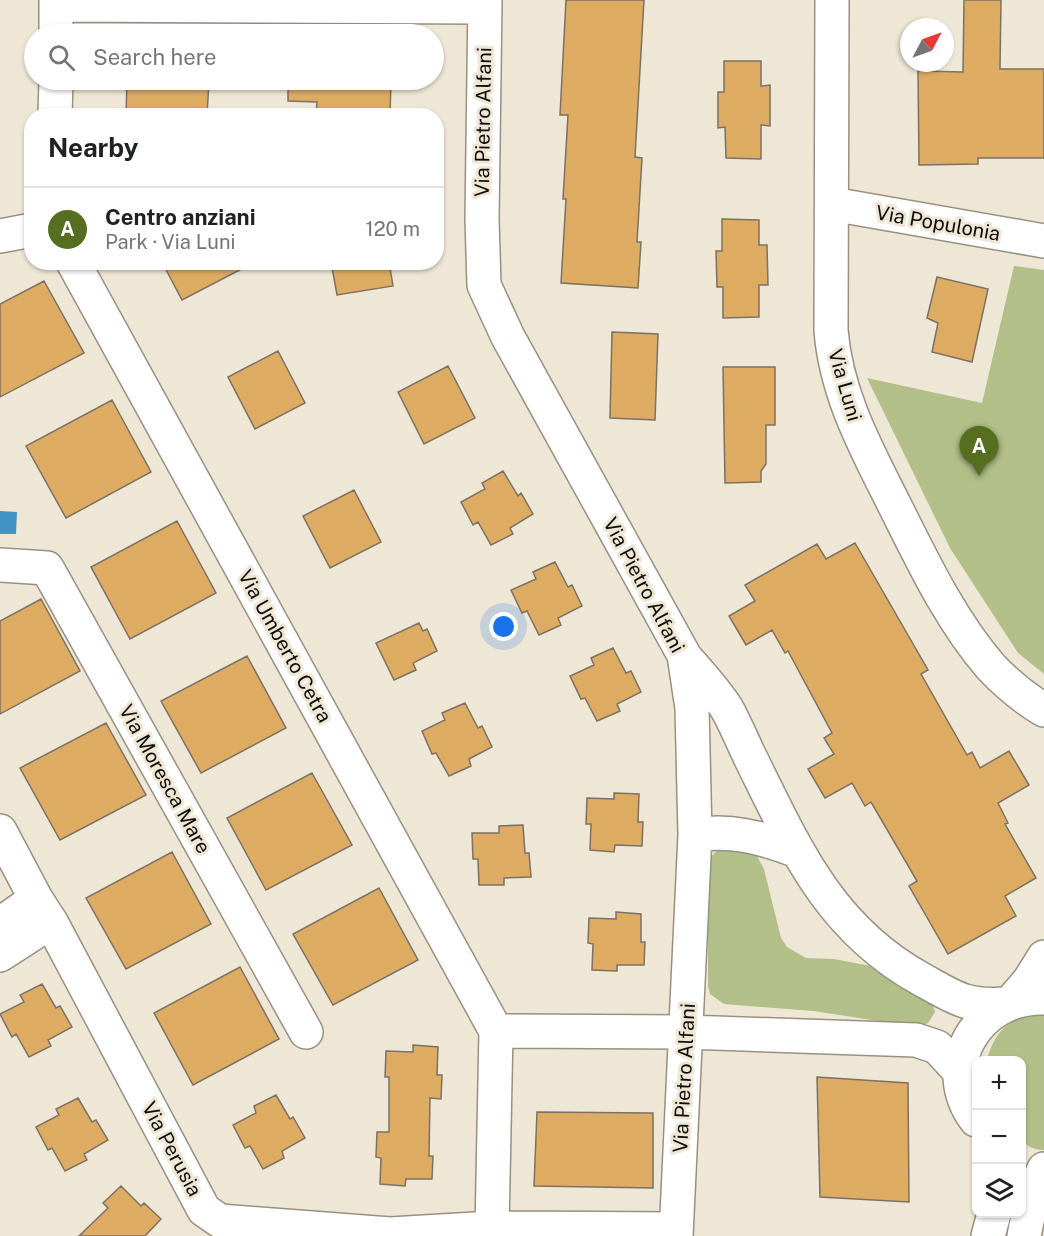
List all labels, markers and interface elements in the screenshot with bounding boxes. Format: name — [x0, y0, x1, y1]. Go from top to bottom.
north arrow — [900, 18, 954, 72]
search box — [24, 24, 444, 90]
icon: search — [45, 41, 78, 74]
text: Search here — [93, 44, 217, 70]
street label: Via Pietro Alfani — [470, 47, 496, 197]
text: Nearby — [48, 132, 138, 163]
street label: Via Populonia — [874, 200, 1002, 246]
text: Centro anziani — [105, 204, 256, 230]
text: A — [60, 217, 75, 241]
text: 120 m — [366, 217, 420, 241]
text: Park · Via Luni — [105, 230, 236, 254]
street label: Via Luni — [823, 346, 867, 424]
pin: A — [960, 426, 998, 476]
street label: Via Pietro Alfani — [598, 513, 690, 657]
street label: Via Umberto Cetra — [233, 565, 337, 727]
your location — [489, 612, 518, 641]
street label: Via Moresca Mare — [114, 700, 216, 858]
street label: Via Pietro Alfani — [668, 1003, 700, 1153]
map controls — [972, 1056, 1026, 1218]
button: + — [972, 1056, 1026, 1110]
street label: Via Perusia — [137, 1098, 207, 1200]
button: − — [972, 1110, 1026, 1164]
button: layers — [972, 1164, 1026, 1218]

